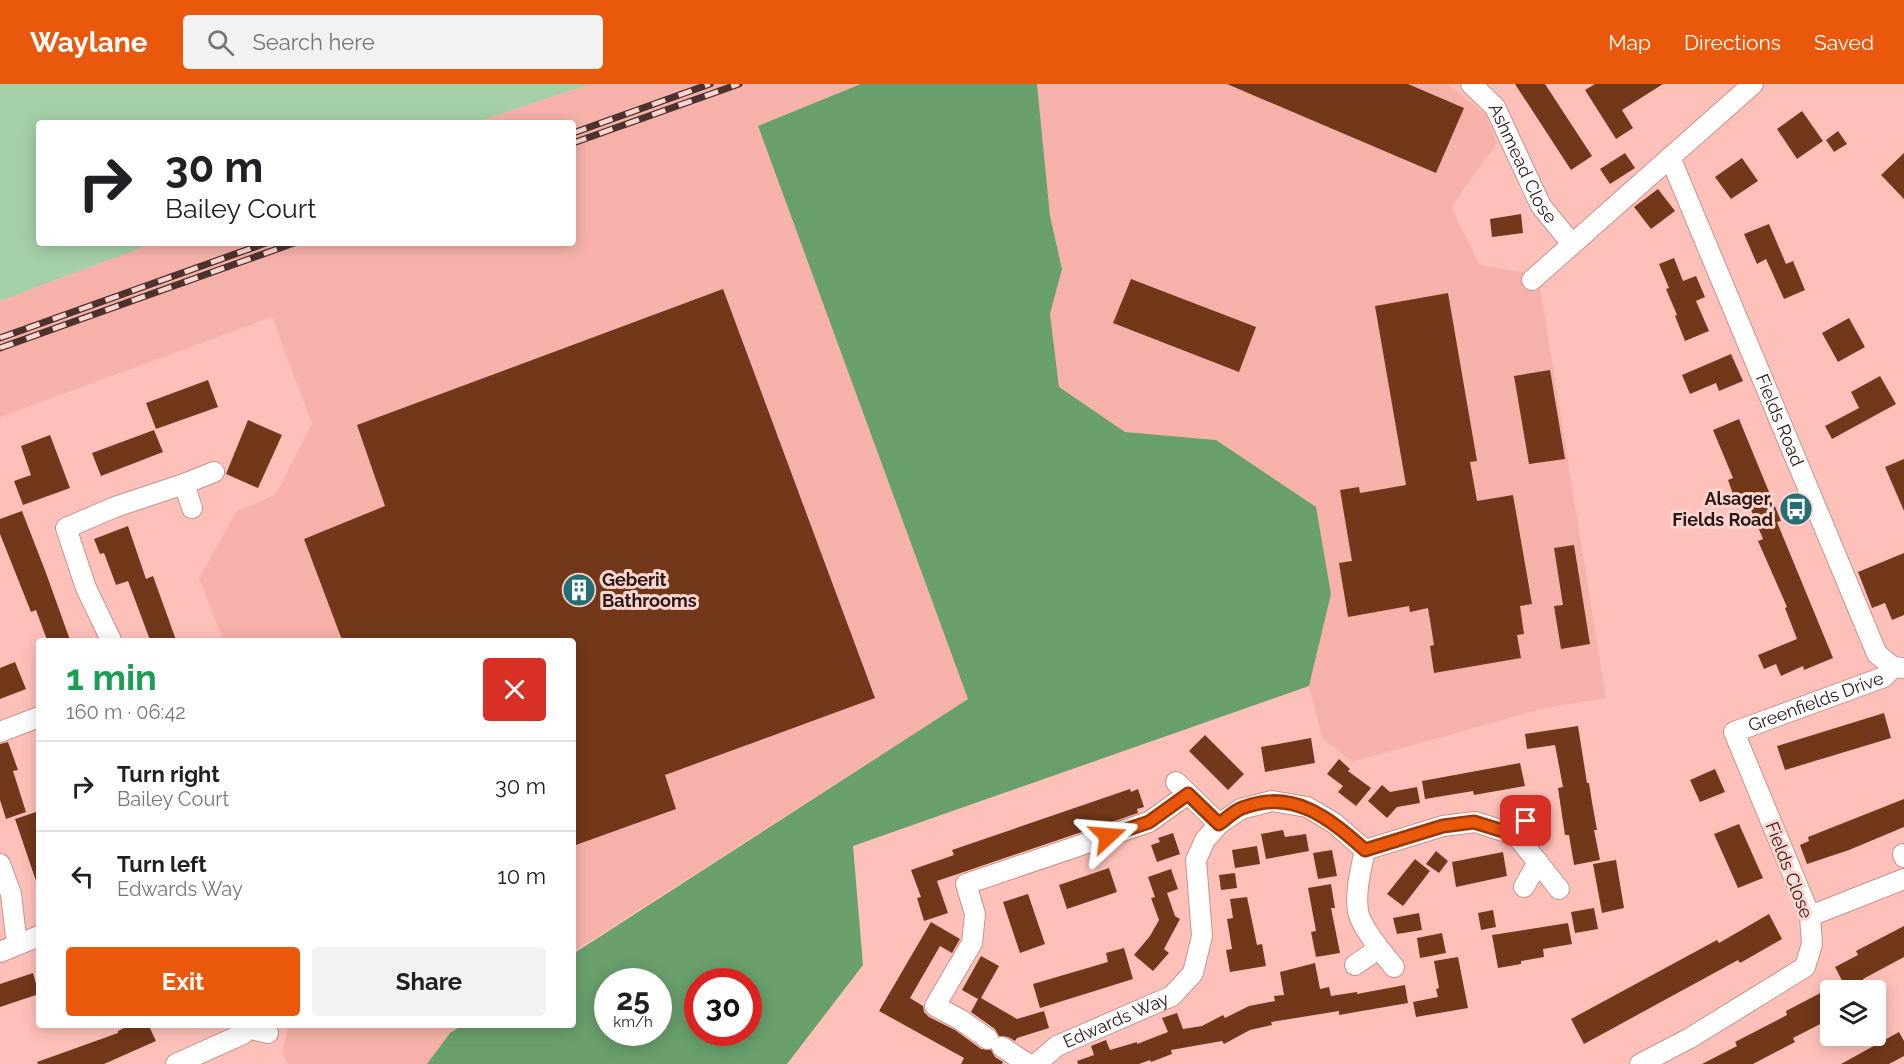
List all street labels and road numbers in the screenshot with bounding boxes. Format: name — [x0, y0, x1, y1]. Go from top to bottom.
street label: Ashmead Close — [1485, 100, 1562, 228]
street label: Fields Road — [1752, 371, 1809, 469]
street label: Greenfields Drive — [1745, 667, 1887, 736]
street label: Fields Close — [1761, 819, 1818, 921]
street label: Edwards Way — [1060, 988, 1172, 1052]

